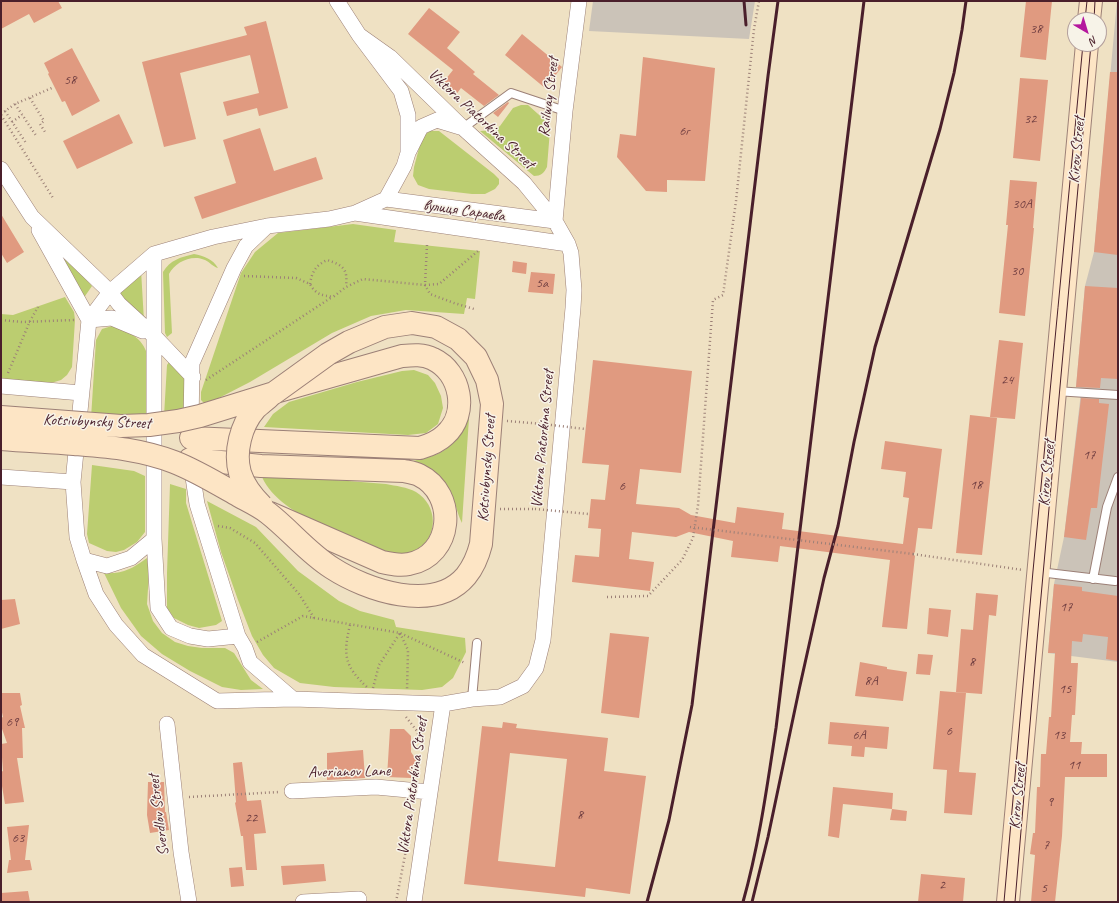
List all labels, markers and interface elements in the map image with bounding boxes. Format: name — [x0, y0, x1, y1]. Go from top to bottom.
north arrow — [1067, 12, 1107, 52]
house number: 38 — [1030, 21, 1042, 37]
text: N — [1087, 33, 1101, 48]
street label: Railway Street — [535, 56, 563, 138]
street label: Viktora Piatorkina Street — [424, 65, 538, 173]
house number: 58 — [64, 72, 76, 88]
house number: 32 — [1024, 111, 1036, 127]
street label: Kirov Street — [1065, 116, 1089, 184]
house number: 6г — [679, 123, 689, 139]
street label: вулиця Сараєва — [422, 196, 506, 226]
house number: 30А — [1012, 196, 1032, 212]
house number: 30 — [1011, 263, 1023, 279]
house number: 5а — [536, 275, 548, 291]
street label: Viktora Piatorkina Street — [527, 369, 559, 509]
house number: 24 — [1001, 372, 1013, 388]
street label: Kotsiubynsky Street — [43, 411, 151, 433]
street label: Kotsiubynsky Street — [474, 414, 500, 522]
street label: Kirov Street — [1035, 439, 1059, 507]
house number: 17 — [1083, 447, 1095, 463]
house number: 18 — [970, 477, 982, 493]
house number: 6 — [619, 478, 625, 494]
house number: 17 — [1060, 599, 1072, 615]
house number: 8 — [969, 654, 975, 670]
house number: 8А — [864, 673, 878, 689]
house number: 15 — [1059, 681, 1071, 697]
house number: 69 — [6, 714, 18, 730]
street label: Viktora Piatorkina Street — [394, 716, 432, 856]
house number: 6 — [946, 723, 952, 739]
house number: 6А — [852, 727, 866, 743]
house number: 13 — [1053, 727, 1065, 743]
house number: 11 — [1068, 757, 1080, 773]
street label: Averianov Lane — [308, 762, 390, 782]
street label: Kirov Street — [1006, 762, 1030, 830]
street label: Sverdlov Street — [144, 773, 174, 857]
house number: 9 — [1047, 794, 1053, 810]
house number: 8 — [577, 807, 583, 823]
house number: 22 — [245, 810, 257, 826]
house number: 63 — [12, 830, 24, 846]
house number: 7 — [1043, 837, 1049, 853]
house number: 2 — [939, 877, 945, 893]
house number: 5 — [1041, 880, 1047, 896]

